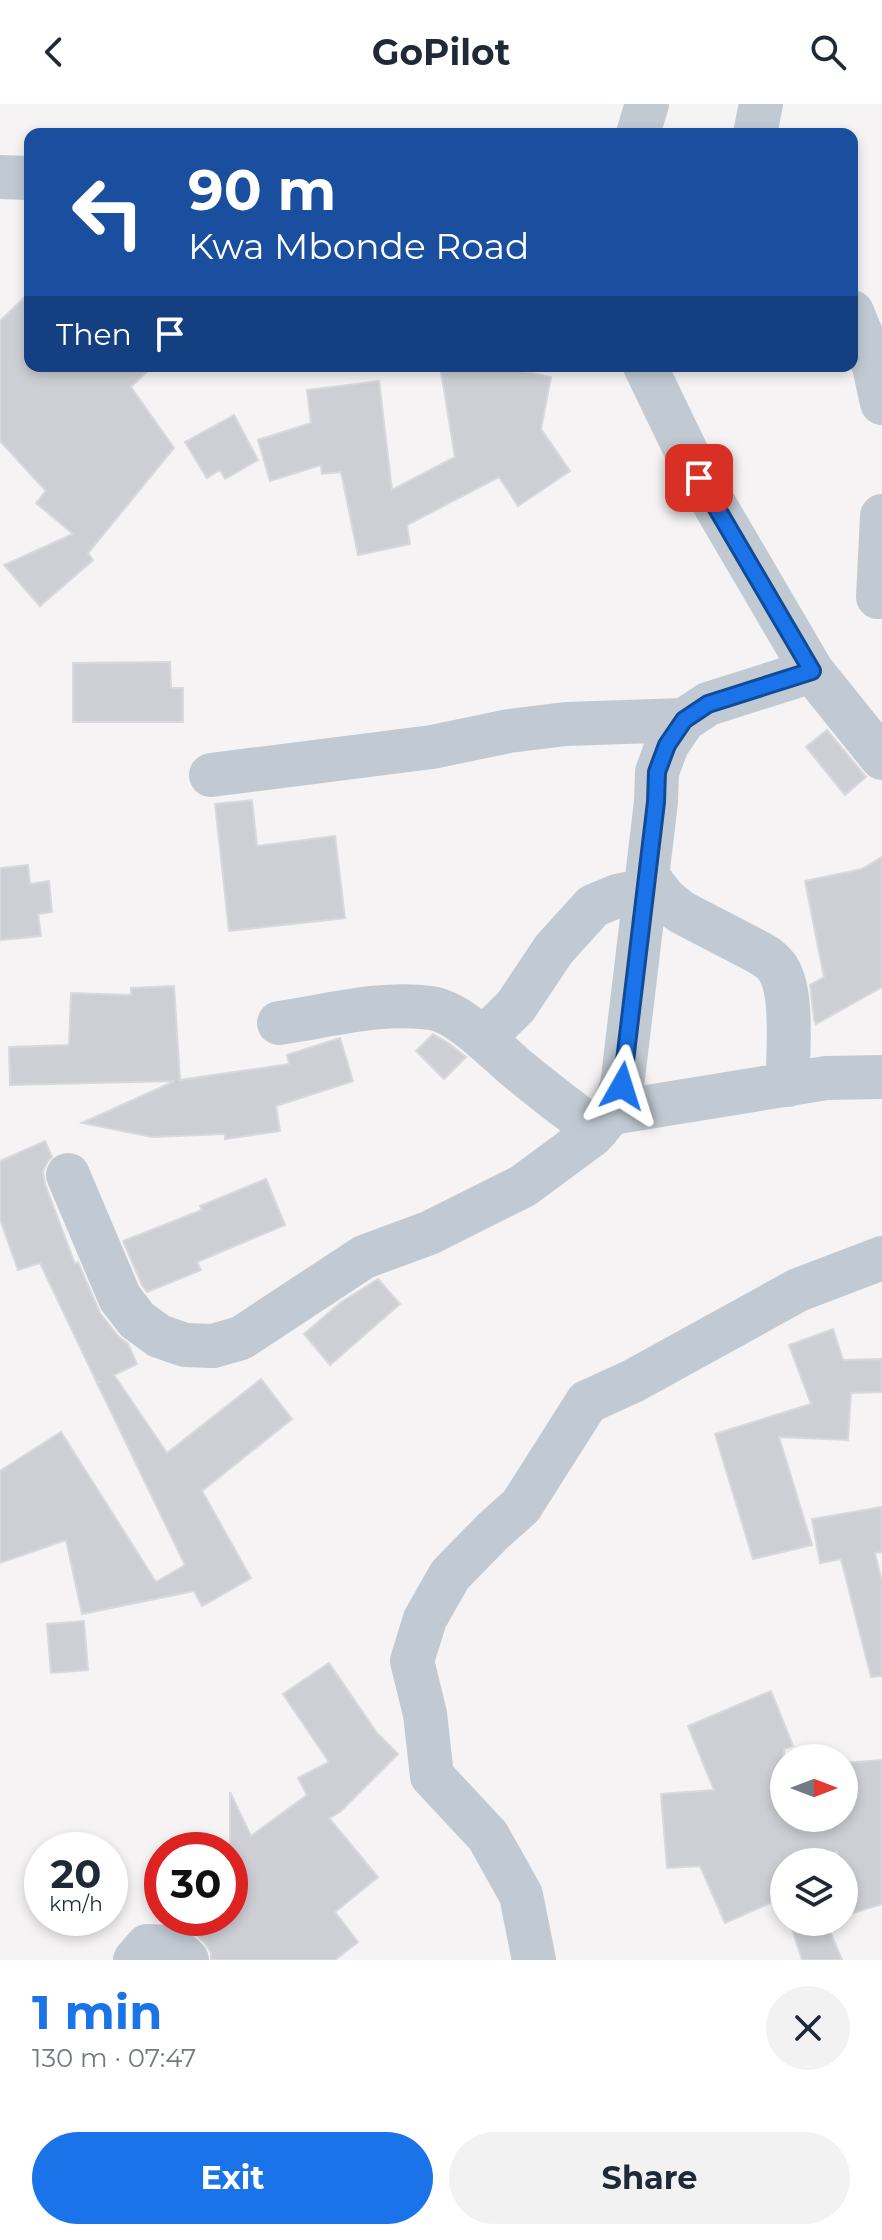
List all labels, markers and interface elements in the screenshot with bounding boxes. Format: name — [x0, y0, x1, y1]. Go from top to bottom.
icon: back — [32, 30, 76, 74]
text: GoPilot — [372, 30, 510, 74]
icon: search — [806, 30, 850, 74]
text: 90 m — [188, 156, 336, 224]
icon: left — [56, 160, 160, 264]
text: Kwa Mbonde Road — [188, 224, 529, 268]
icon: arrive — [148, 312, 192, 356]
text: Then — [56, 316, 132, 353]
pin — [665, 444, 733, 512]
icon: arrive — [677, 456, 721, 500]
position arrow — [580, 1044, 664, 1128]
north arrow — [770, 1744, 858, 1832]
map controls — [770, 1744, 858, 1936]
speed limit sign: 30 — [144, 1832, 248, 1936]
button: layers — [770, 1848, 858, 1936]
text: 20 — [51, 1849, 101, 1898]
text: km/h — [49, 1892, 103, 1916]
text: 1 min — [32, 1983, 162, 2041]
button: close — [766, 1986, 850, 2070]
text: 130 m · 07:47 — [32, 2042, 196, 2074]
button: Exit — [32, 2132, 433, 2224]
button: Share — [449, 2132, 850, 2224]

